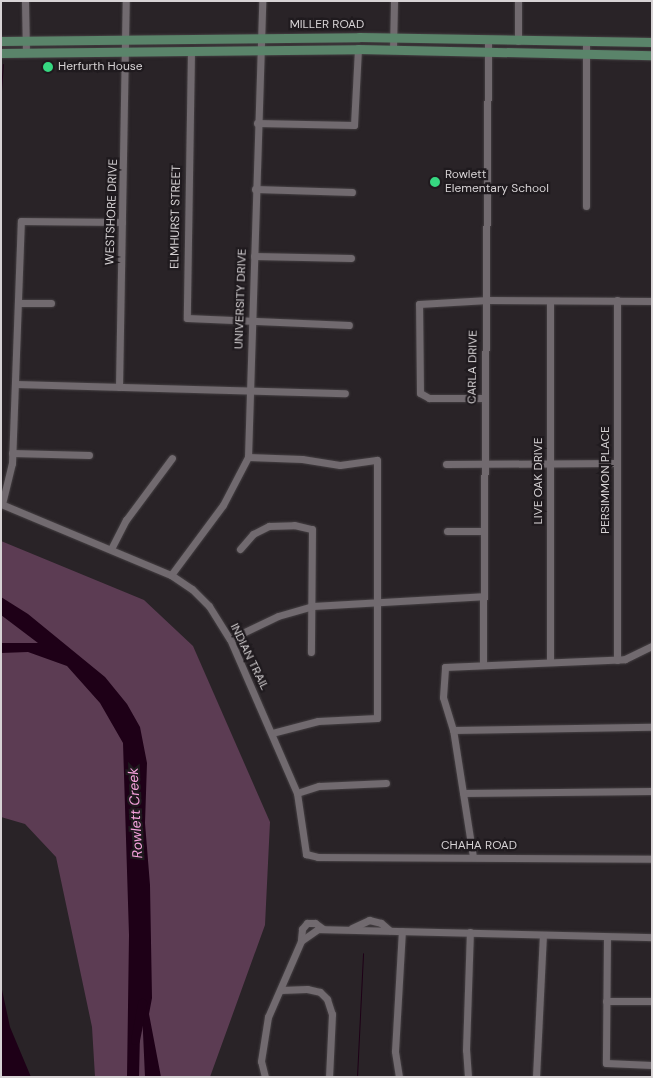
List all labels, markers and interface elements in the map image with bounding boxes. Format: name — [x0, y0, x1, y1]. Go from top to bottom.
street label: MILLER ROAD — [290, 18, 364, 32]
place label: Herfurth House — [58, 60, 143, 74]
marker: Herfurth House — [42, 61, 54, 73]
street label: WESTSHORE DRIVE — [103, 159, 121, 265]
street label: ELMHURST STREET — [168, 165, 184, 269]
place label: Rowlett Elementary School — [445, 168, 549, 196]
marker: Rowlett Elementary School — [429, 176, 441, 188]
street label: UNIVERSITY DRIVE — [232, 249, 250, 349]
street label: CARLA DRIVE — [465, 330, 481, 404]
street label: PERSIMMON PLACE — [599, 426, 613, 534]
street label: LIVE OAK DRIVE — [532, 438, 546, 524]
street label: INDIAN TRAIL — [227, 621, 271, 693]
water label: Rowlett Creek — [124, 767, 146, 859]
street label: CHAHA ROAD — [441, 839, 517, 853]

